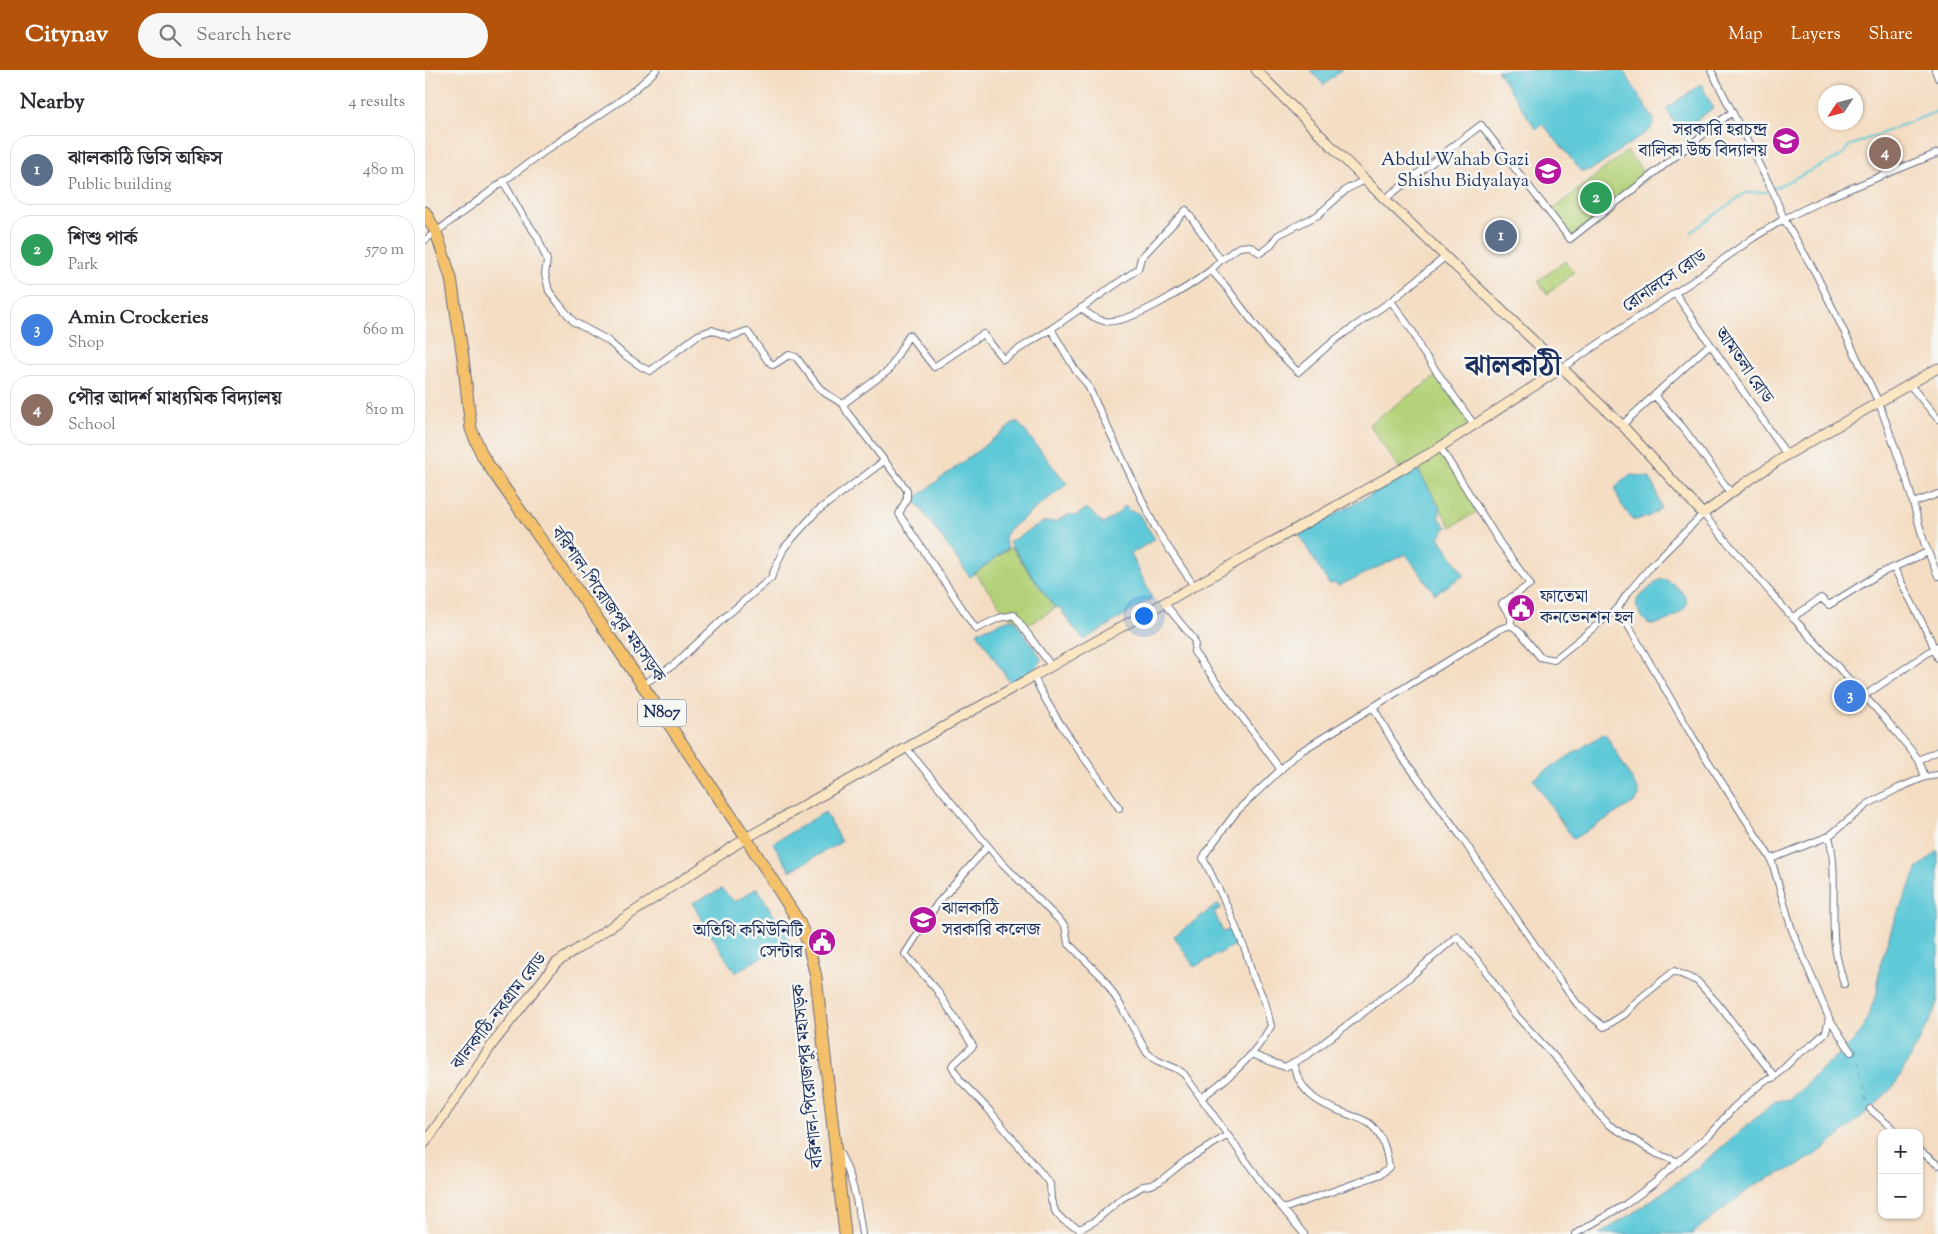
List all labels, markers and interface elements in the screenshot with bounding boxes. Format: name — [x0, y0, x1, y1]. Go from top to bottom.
search box — [138, 13, 488, 58]
text: Citynav — [25, 18, 108, 52]
icon: search — [156, 21, 184, 49]
text: Search here — [196, 22, 292, 49]
text: Map — [1728, 22, 1763, 48]
text: Layers — [1791, 22, 1841, 48]
text: Share — [1869, 22, 1913, 48]
north arrow — [1818, 85, 1863, 130]
text: Nearby — [20, 88, 85, 118]
text: 4 results — [349, 91, 405, 114]
place label: সরকারি হরচন্দ্র বালিকা উচ্চ বিদ্যালয় — [1638, 118, 1768, 165]
school or university icon: সরকারি হরচন্দ্র বালিকা উচ্চ বিদ্যালয় — [1771, 126, 1801, 156]
pin: 4 — [1869, 134, 1901, 172]
text: ঝালকাঠি ডিসি অফিস — [68, 146, 222, 173]
place label: Abdul Wahab Gazi Shishu Bidyalaya — [1381, 148, 1529, 195]
school or university icon: Abdul Wahab Gazi Shishu Bidyalaya — [1533, 156, 1563, 186]
text: 1 — [34, 159, 40, 182]
text: 480 m — [363, 159, 404, 182]
text: Public building — [68, 174, 172, 197]
pin: 2 — [1580, 179, 1612, 217]
pin: 1 — [1485, 217, 1517, 255]
text: শিশু পার্ক — [68, 226, 138, 253]
text: 2 — [33, 239, 41, 262]
text: 570 m — [366, 239, 404, 262]
street label: রোনালসে রোড — [1618, 244, 1713, 320]
text: Park — [68, 254, 99, 277]
text: Amin Crockeries — [68, 305, 208, 332]
text: 3 — [34, 319, 40, 342]
text: 660 m — [363, 319, 404, 342]
street label: আমতলা রোড — [1707, 322, 1779, 410]
text: Shop — [68, 332, 104, 355]
district label: ঝালকাঠী — [1464, 348, 1562, 388]
text: পৌর আদর্শ মাধ্যমিক বিদ্যালয় — [68, 386, 282, 413]
text: 4 — [33, 399, 41, 422]
text: 810 m — [366, 399, 404, 422]
text: School — [68, 414, 116, 437]
street label: বরিশাল-পিরোজপুর মহাসড়ক — [543, 521, 671, 689]
place label: ফাতেমা কনভেনশন হল — [1539, 585, 1635, 632]
public building icon: ফাতেমা কনভেনশন হল — [1506, 593, 1536, 623]
your location — [1131, 603, 1157, 629]
pin: 3 — [1834, 677, 1866, 715]
road number: N807 — [638, 700, 686, 726]
place label: ঝালকাঠি সরকারি কলেজ — [941, 897, 1041, 944]
school or university icon: ঝালকাঠি সরকারি কলেজ — [908, 905, 938, 935]
place label: অতিথি কমিউনিটি সেন্টার — [692, 919, 804, 966]
public building icon: অতিথি কমিউনিটি সেন্টার — [807, 927, 837, 957]
street label: ঝালকাঠি-নবগ্রাম রোড — [445, 947, 555, 1077]
street label: বরিশাল-পিরোজপুর মহাসড়ক — [786, 981, 832, 1170]
map controls — [1878, 1129, 1923, 1219]
button: + — [1878, 1129, 1923, 1174]
button: − — [1878, 1174, 1923, 1219]

